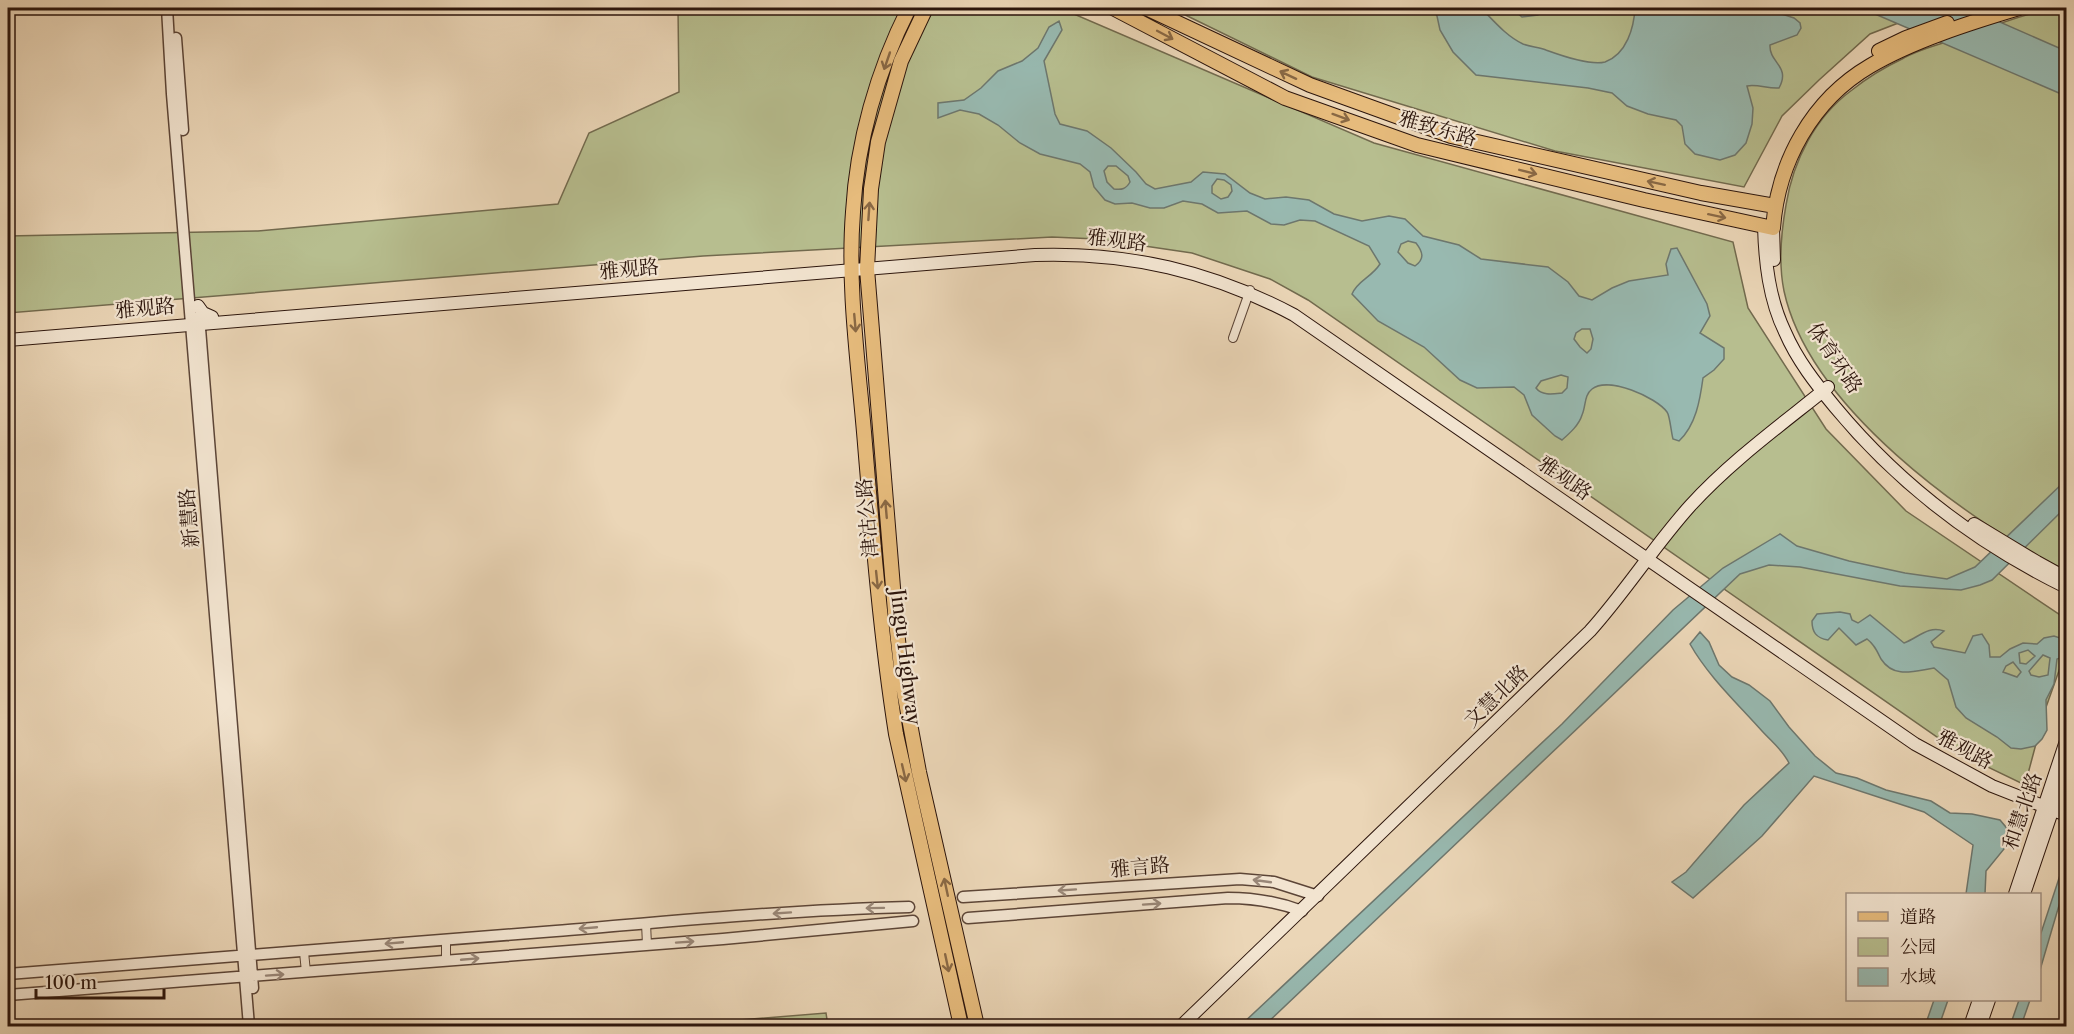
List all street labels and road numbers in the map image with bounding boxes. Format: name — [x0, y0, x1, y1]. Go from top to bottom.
street label: 雅致东路 — [1396, 105, 1480, 151]
street label: 雅观路 — [1086, 224, 1148, 256]
street label: 雅观路 — [598, 254, 660, 284]
street label: 雅观路 — [114, 293, 176, 323]
street label: 体育环路 — [1803, 318, 1867, 398]
street label: 雅观路 — [1534, 451, 1596, 505]
street label: 津沽公路 — [852, 477, 882, 559]
street label: 新慧路 — [174, 487, 204, 549]
street label: Jingu Highway — [885, 585, 926, 727]
street label: 文慧北路 — [1459, 660, 1533, 732]
street label: 雅观路 — [1933, 724, 1997, 774]
street label: 和慧北路 — [1998, 769, 2046, 853]
street label: 雅言路 — [1109, 852, 1171, 882]

